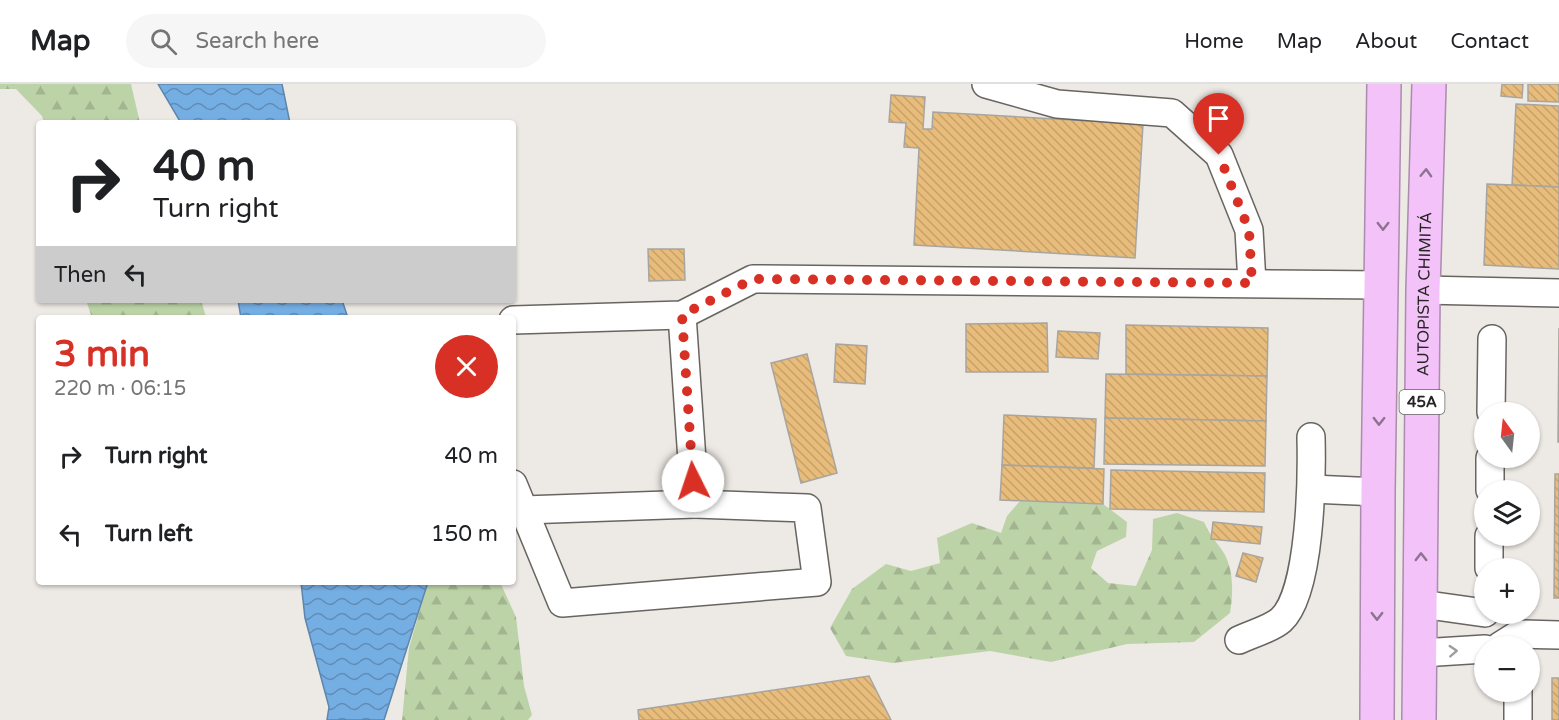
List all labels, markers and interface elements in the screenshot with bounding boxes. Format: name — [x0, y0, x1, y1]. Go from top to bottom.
search box — [126, 14, 546, 68]
text: Map — [30, 24, 90, 58]
icon: search — [147, 25, 180, 58]
text: Search here — [195, 28, 319, 54]
text: Home — [1184, 29, 1244, 54]
text: Map — [1277, 29, 1322, 54]
text: About — [1355, 29, 1417, 54]
text: Contact — [1450, 29, 1529, 54]
pin — [1193, 93, 1244, 155]
icon: arrive — [1202, 102, 1235, 135]
text: 40 m — [153, 141, 255, 192]
icon: right — [54, 144, 132, 222]
one-way arrow — [1420, 168, 1433, 177]
text: Turn right — [153, 192, 279, 225]
street label: AUTOPISTA CHIMITÁ — [1413, 212, 1436, 376]
one-way arrow — [1377, 222, 1389, 231]
icon: left — [119, 258, 152, 291]
text: Then — [54, 262, 107, 288]
text: 3 min — [54, 333, 150, 376]
button: close — [435, 335, 498, 398]
text: 220 m · 06:15 — [54, 377, 186, 401]
road number: 45A — [1400, 390, 1444, 414]
north arrow — [1474, 402, 1540, 468]
map controls — [1474, 402, 1540, 702]
one-way arrow — [1373, 417, 1386, 426]
icon: right — [54, 440, 87, 473]
text: Turn right — [105, 443, 207, 469]
text: 40 m — [444, 443, 498, 469]
position arrow — [661, 449, 725, 513]
button: layers — [1474, 480, 1540, 546]
icon: left — [54, 518, 87, 551]
text: Turn left — [105, 521, 193, 547]
text: 150 m — [431, 521, 498, 547]
one-way arrow — [1415, 552, 1427, 561]
button: + — [1474, 558, 1540, 624]
one-way arrow — [1371, 612, 1383, 621]
button: − — [1474, 636, 1540, 702]
one-way arrow — [1448, 644, 1457, 657]

